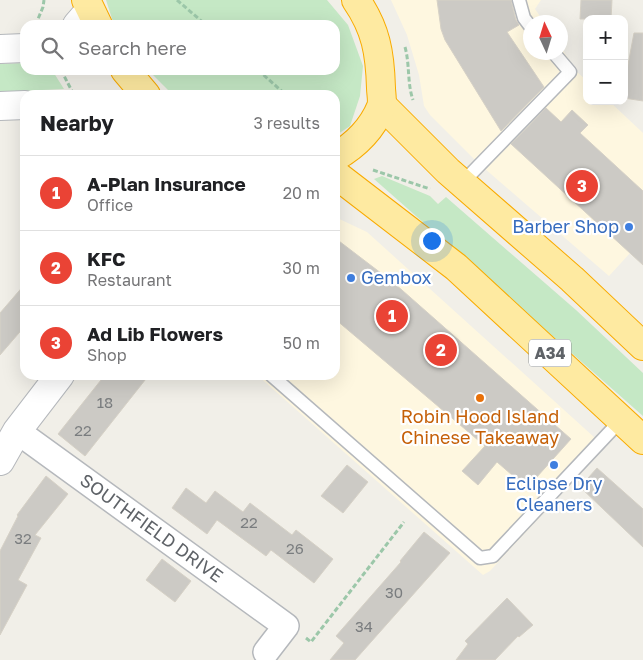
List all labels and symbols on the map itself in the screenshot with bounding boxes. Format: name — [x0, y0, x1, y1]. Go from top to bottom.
north arrow — [523, 15, 568, 60]
pin: 3 — [566, 167, 598, 205]
place label: Barber Shop — [512, 215, 619, 237]
marker: Barber Shop — [623, 221, 635, 233]
your location — [419, 228, 445, 254]
place label: Gembox — [361, 266, 432, 288]
marker: Gembox — [345, 272, 357, 284]
pin: 1 — [376, 297, 408, 335]
pin: 2 — [425, 331, 457, 369]
road number: A34 — [529, 339, 571, 366]
marker: Robin Hood Island Chinese Takeaway — [474, 392, 486, 404]
house number: 18 — [97, 393, 113, 411]
place label: Robin Hood Island Chinese Takeaway — [401, 405, 559, 448]
house number: 22 — [74, 421, 92, 439]
marker: Eclipse Dry Cleaners — [548, 459, 560, 471]
street label: SOUTHFIELD DRIVE — [76, 468, 228, 587]
place label: Eclipse Dry Cleaners — [506, 472, 602, 515]
house number: 22 — [240, 513, 258, 531]
house number: 32 — [14, 529, 32, 547]
house number: 26 — [286, 539, 304, 557]
house number: 30 — [385, 583, 403, 601]
house number: 34 — [355, 617, 373, 635]

